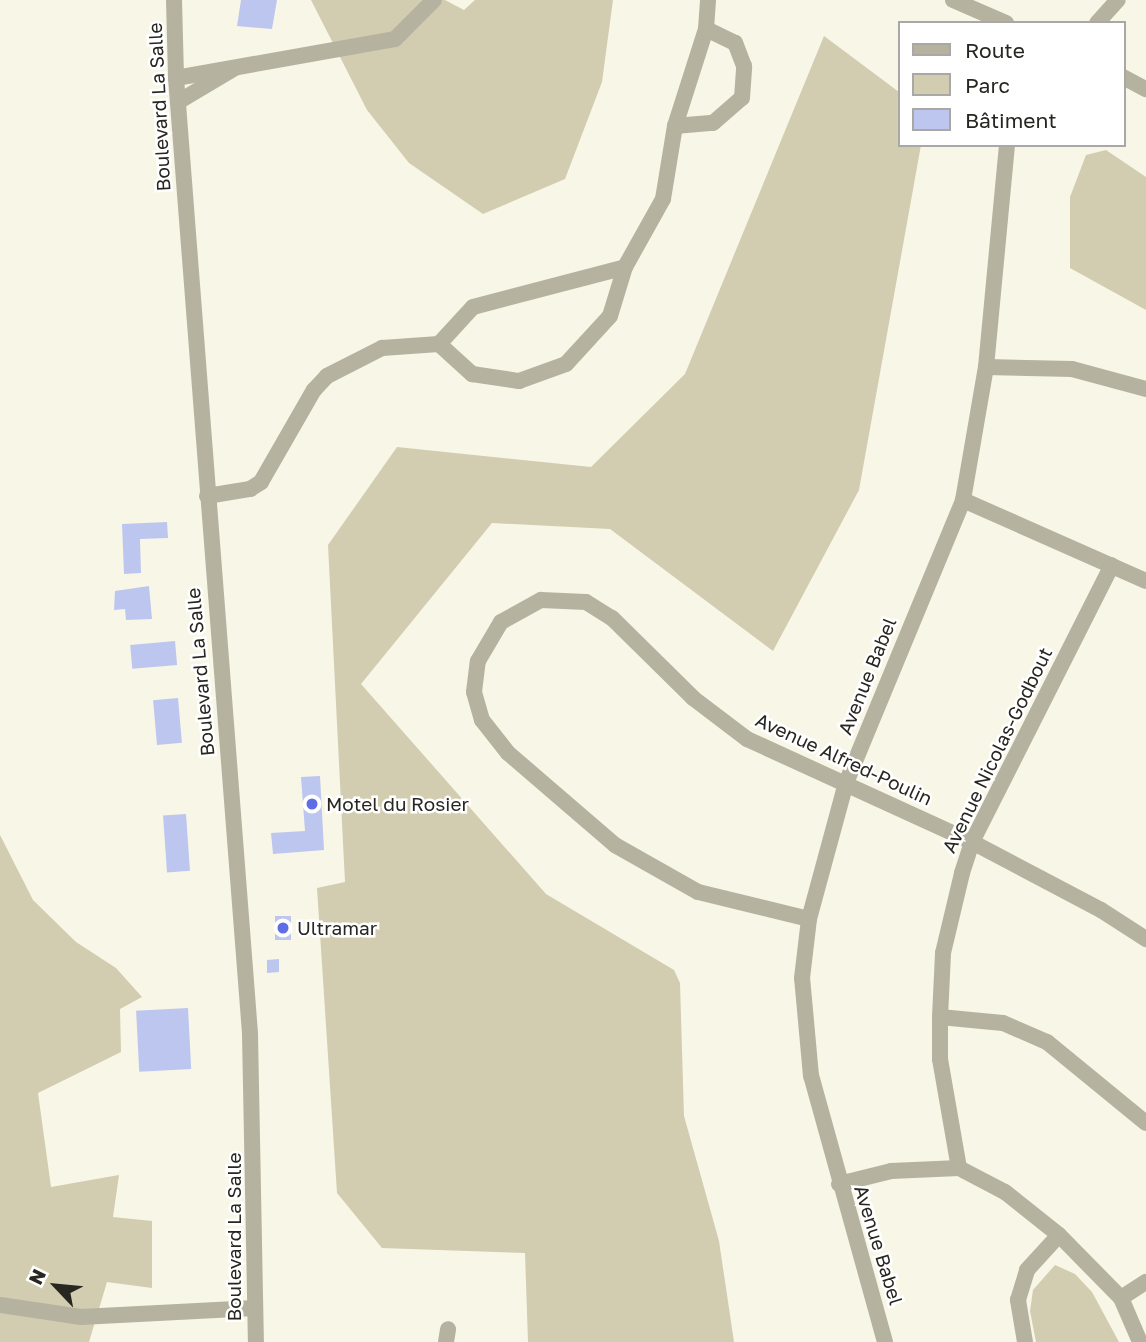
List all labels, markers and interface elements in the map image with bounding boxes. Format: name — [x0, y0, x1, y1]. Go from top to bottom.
legend — [898, 21, 1125, 147]
street label: Boulevard La Salle — [143, 22, 175, 192]
text: Route — [965, 37, 1025, 63]
text: Parc — [965, 72, 1010, 98]
text: Bâtiment — [965, 107, 1057, 133]
street label: Boulevard La Salle — [181, 587, 219, 757]
street label: Avenue Babel — [833, 614, 901, 738]
street label: Avenue Nicolas-Godbout — [937, 643, 1057, 857]
street label: Avenue Alfred-Poulin — [752, 708, 936, 810]
place label: Motel du Rosier — [326, 793, 469, 815]
marker: Motel du Rosier — [304, 796, 320, 812]
place label: Ultramar — [297, 917, 377, 939]
marker: Ultramar — [275, 920, 291, 936]
street label: Boulevard La Salle — [223, 1152, 245, 1322]
street label: Avenue Babel — [850, 1182, 908, 1308]
north arrow — [21, 1251, 91, 1321]
text: N — [23, 1265, 50, 1288]

